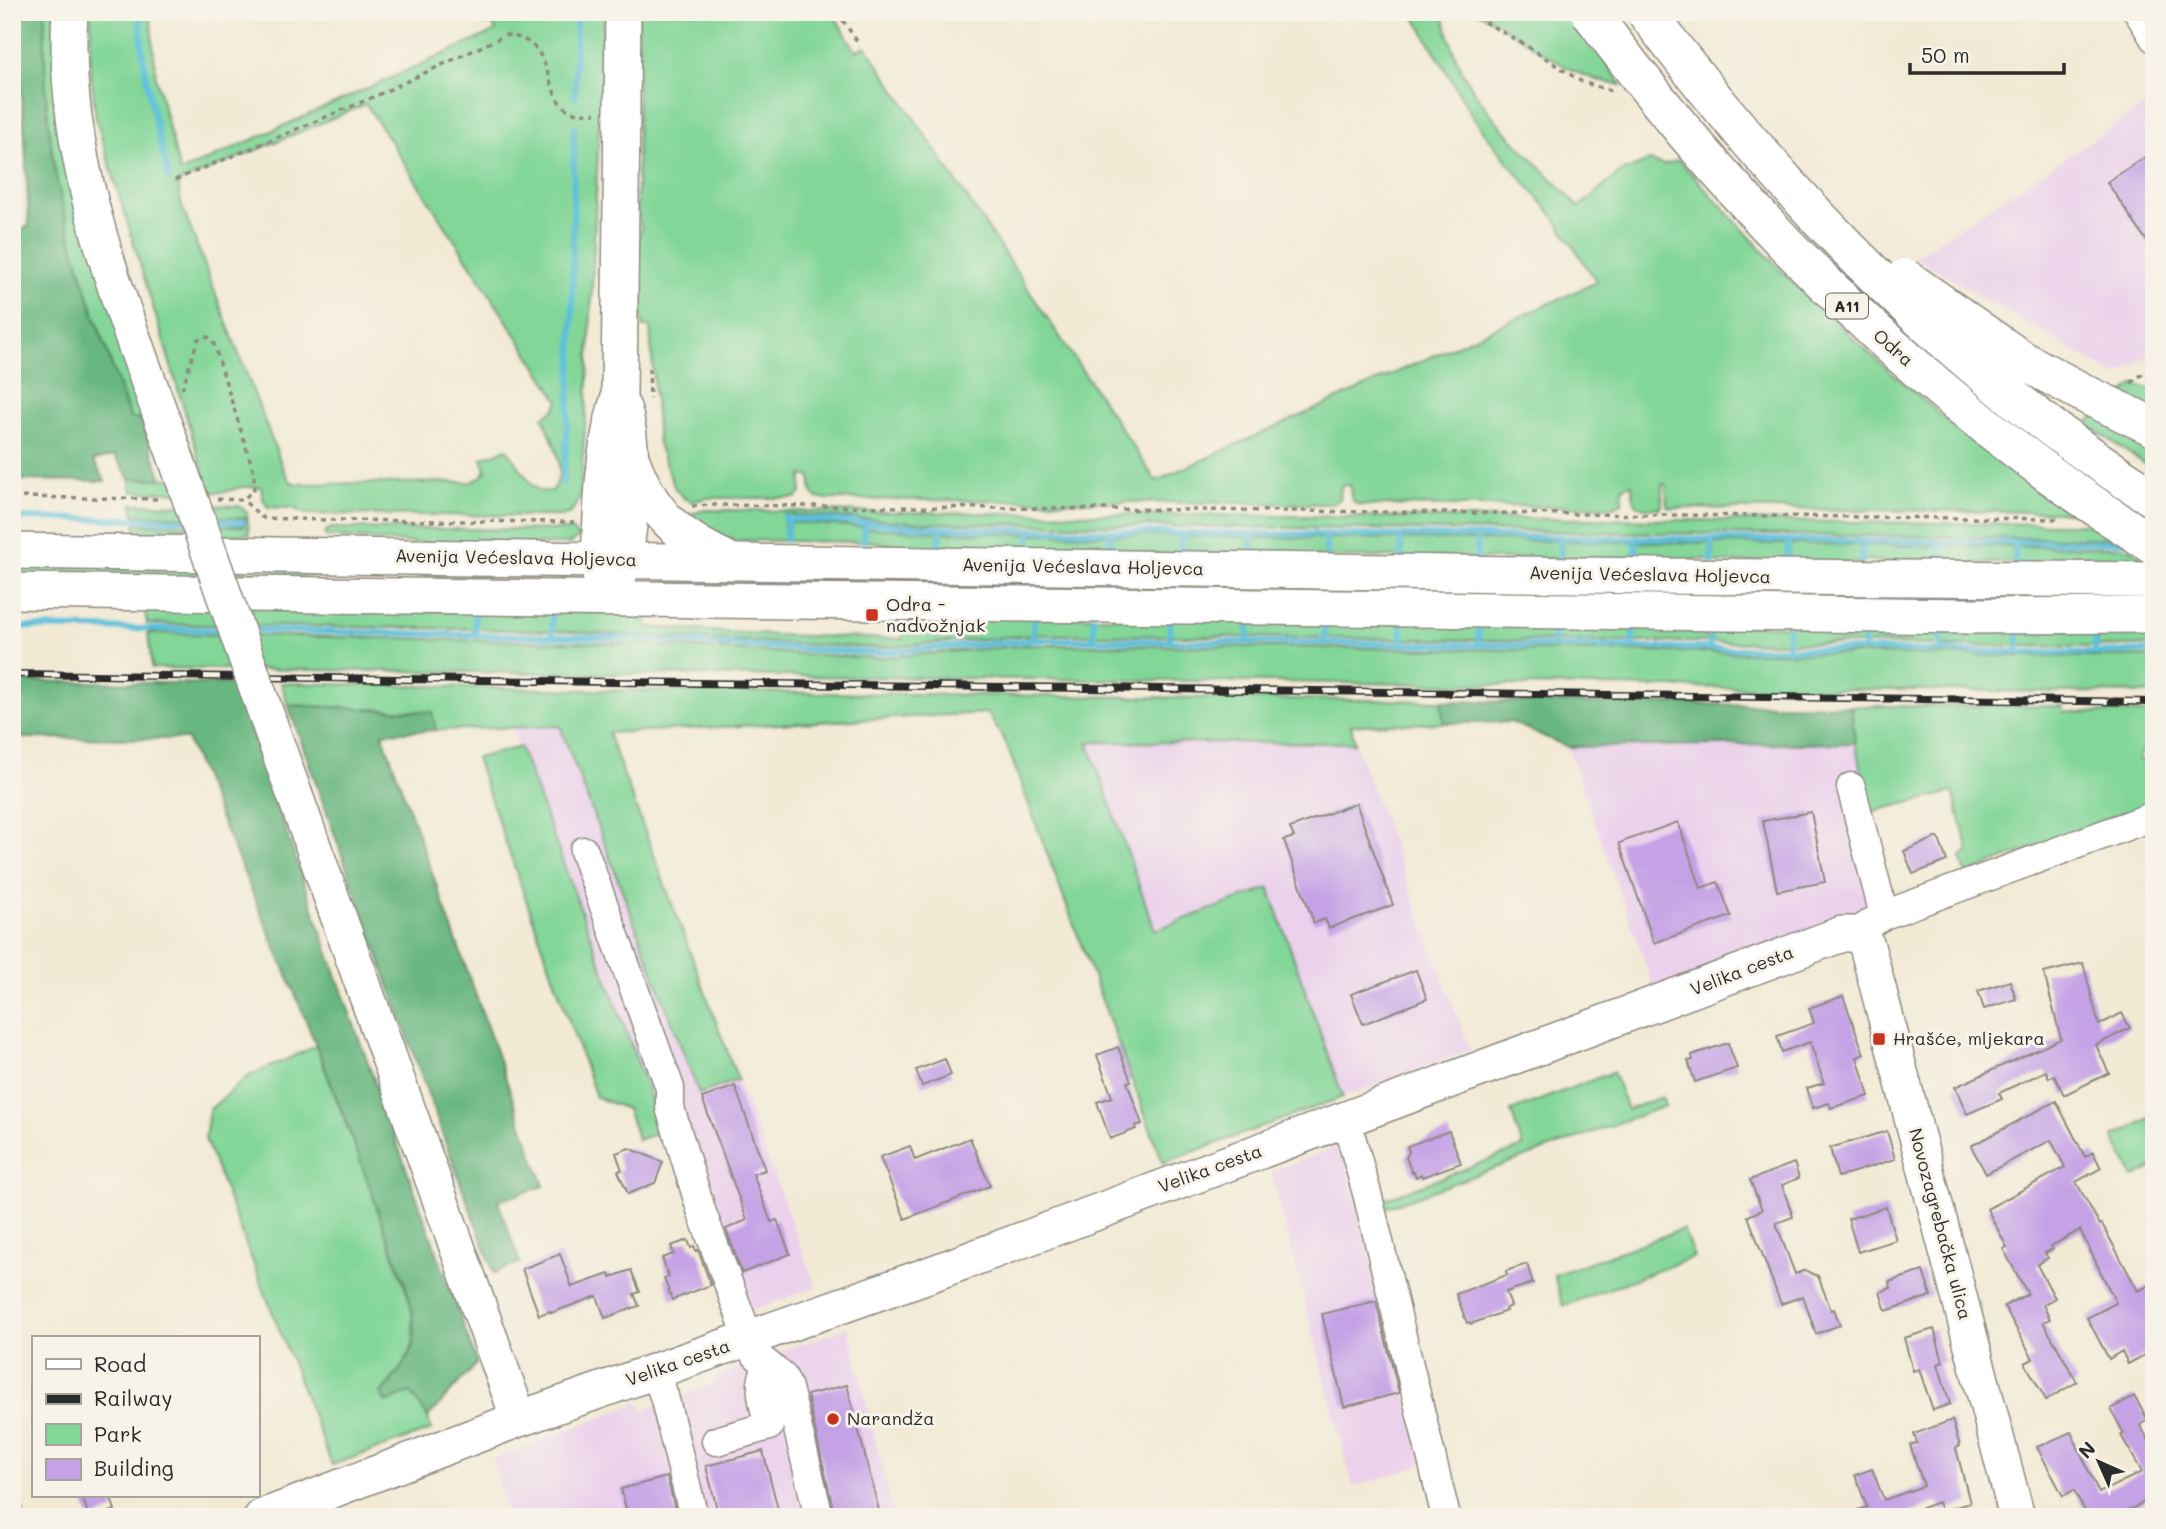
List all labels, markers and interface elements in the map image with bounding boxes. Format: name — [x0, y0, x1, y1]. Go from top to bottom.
scale bar — [1910, 32, 2064, 76]
text: 50 m — [1921, 41, 1970, 68]
road number: A11 — [1826, 294, 1868, 318]
street label: Odra — [1868, 323, 1919, 371]
street label: Avenija Većeslava Holjevca — [395, 543, 637, 571]
street label: Avenija Većeslava Holjevca — [962, 552, 1204, 580]
street label: Avenija Većeslava Holjevca — [1529, 560, 1771, 588]
place label: Odra - nadvožnjak — [886, 592, 986, 637]
marker: Odra - nadvožnjak — [864, 607, 880, 623]
street label: Velika cesta — [1687, 939, 1797, 1001]
place label: Hrašće, mljekara — [1893, 1026, 2045, 1050]
marker: Hrašće, mljekara — [1871, 1031, 1887, 1047]
street label: Novozagrebačka ulica — [1904, 1125, 1978, 1322]
street label: Velika cesta — [1154, 1138, 1265, 1198]
street label: Velika cesta — [622, 1333, 733, 1391]
legend — [32, 1336, 259, 1498]
text: Road — [94, 1350, 146, 1377]
text: Railway — [94, 1384, 173, 1411]
place label: Narandža — [847, 1406, 934, 1430]
marker: Narandža — [825, 1411, 841, 1427]
text: Park — [94, 1420, 142, 1447]
north arrow — [2064, 1428, 2134, 1498]
text: N — [2073, 1436, 2101, 1464]
text: Building — [94, 1454, 174, 1481]

